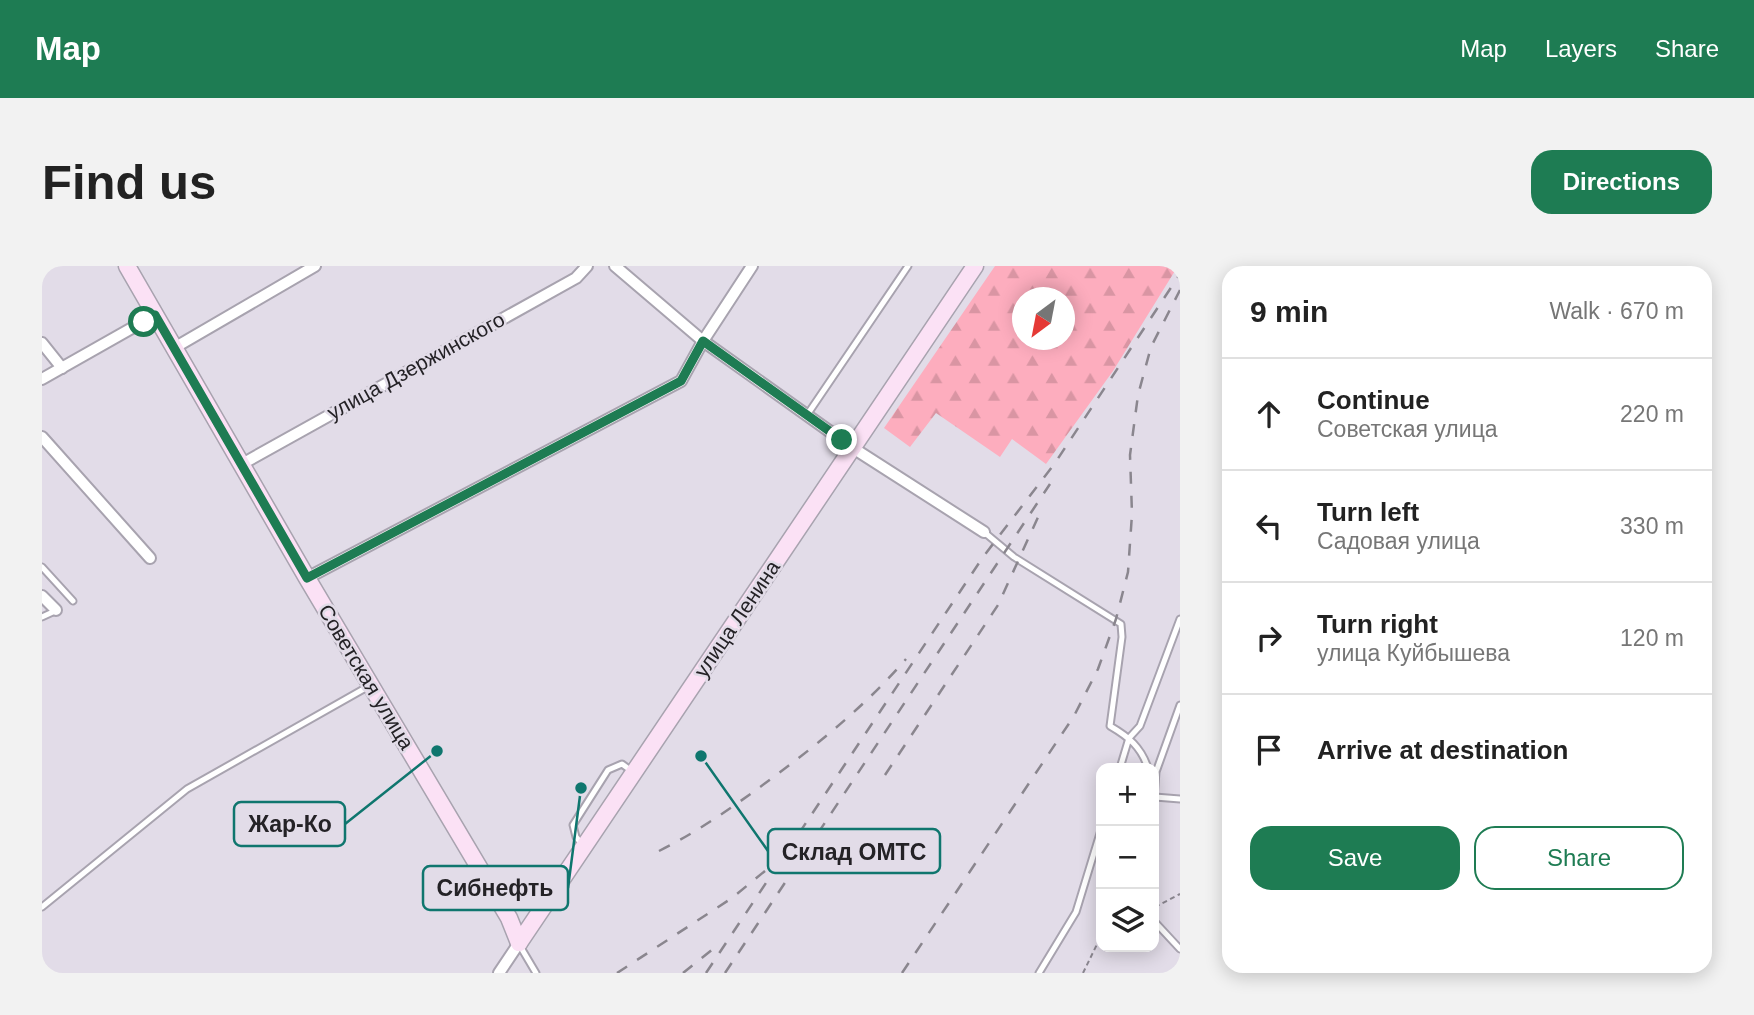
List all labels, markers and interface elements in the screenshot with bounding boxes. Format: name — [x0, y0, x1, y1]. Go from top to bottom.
text: Map — [35, 30, 101, 67]
text: Map — [1460, 35, 1507, 62]
text: Layers — [1545, 35, 1617, 62]
text: Share — [1655, 35, 1719, 62]
button: Directions — [1531, 150, 1712, 214]
text: Find us — [42, 155, 216, 209]
north arrow — [1012, 287, 1075, 350]
text: 9 min — [1250, 295, 1328, 328]
text: Walk · 670 m — [1549, 298, 1684, 324]
route start — [128, 306, 159, 337]
street label: улица Дзержинского — [323, 307, 508, 424]
text: Continue — [1317, 385, 1430, 415]
icon: ahead — [1250, 395, 1288, 433]
text: 220 m — [1620, 401, 1684, 427]
text: Советская улица — [1317, 416, 1498, 442]
route end — [826, 424, 857, 455]
text: Turn left — [1317, 497, 1419, 527]
icon: left — [1250, 507, 1288, 545]
text: 330 m — [1620, 513, 1684, 539]
text: Садовая улица — [1317, 528, 1480, 554]
street label: улица Ленина — [689, 556, 784, 681]
street label: Советская улица — [314, 600, 419, 754]
text: Turn right — [1317, 609, 1438, 639]
icon: right — [1250, 619, 1288, 657]
text: 120 m — [1620, 625, 1684, 651]
text: улица Куйбышева — [1317, 640, 1510, 666]
icon: arrive — [1250, 731, 1288, 769]
text: Arrive at destination — [1317, 735, 1568, 765]
map controls — [1096, 763, 1159, 952]
button: + — [1096, 763, 1159, 826]
callout: Жар-Ко — [234, 802, 345, 846]
text: Жар-Ко — [247, 811, 332, 837]
button: − — [1096, 826, 1159, 889]
button: Save — [1250, 826, 1460, 890]
button: Share — [1474, 826, 1684, 890]
callout: Склад ОМТС — [768, 829, 940, 873]
text: Склад ОМТС — [782, 839, 926, 865]
callout: Сибнефть — [423, 866, 568, 910]
text: Сибнефть — [437, 875, 553, 901]
button: layers — [1096, 889, 1159, 952]

